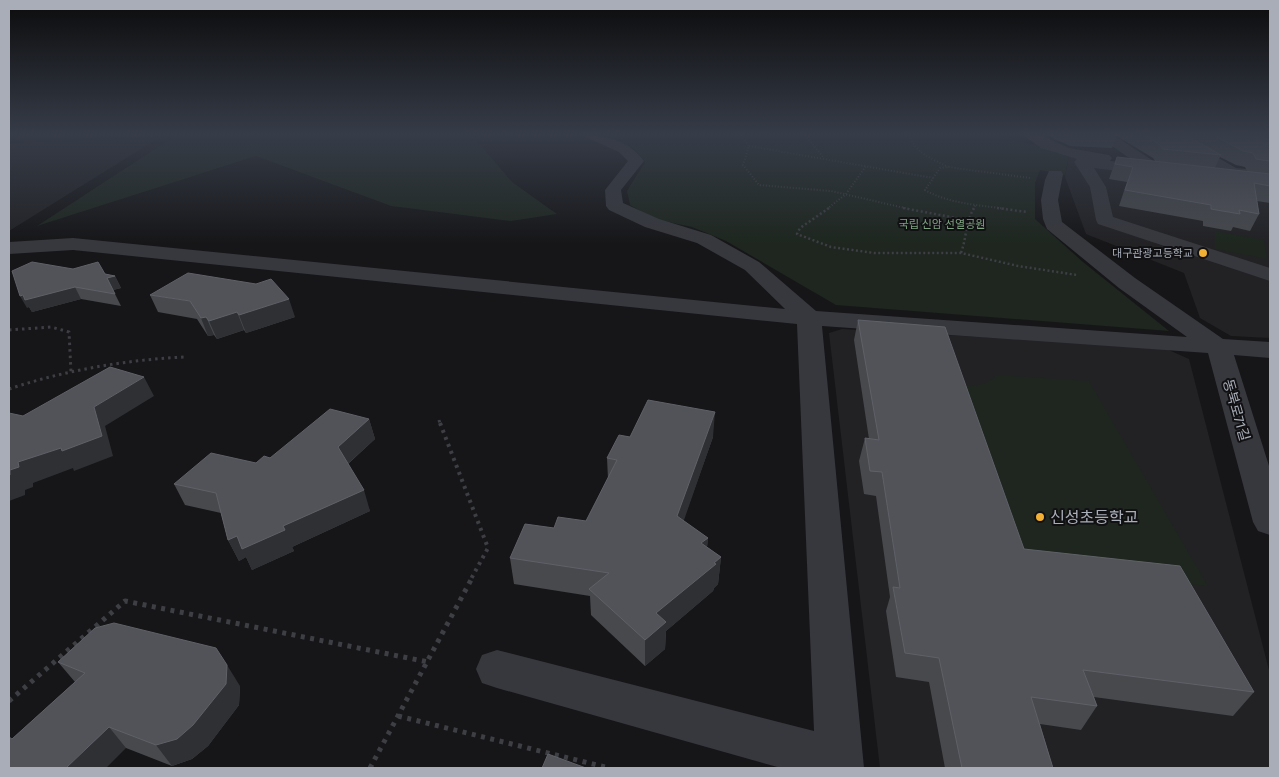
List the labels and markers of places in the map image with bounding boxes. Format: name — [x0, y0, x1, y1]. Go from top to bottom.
place label: 대구관광고등학교 — [1112, 247, 1193, 260]
marker: 대구관광고등학교 — [1197, 247, 1209, 259]
place label: 신성초등학교 — [1050, 508, 1138, 527]
marker: 신성초등학교 — [1034, 511, 1046, 523]

